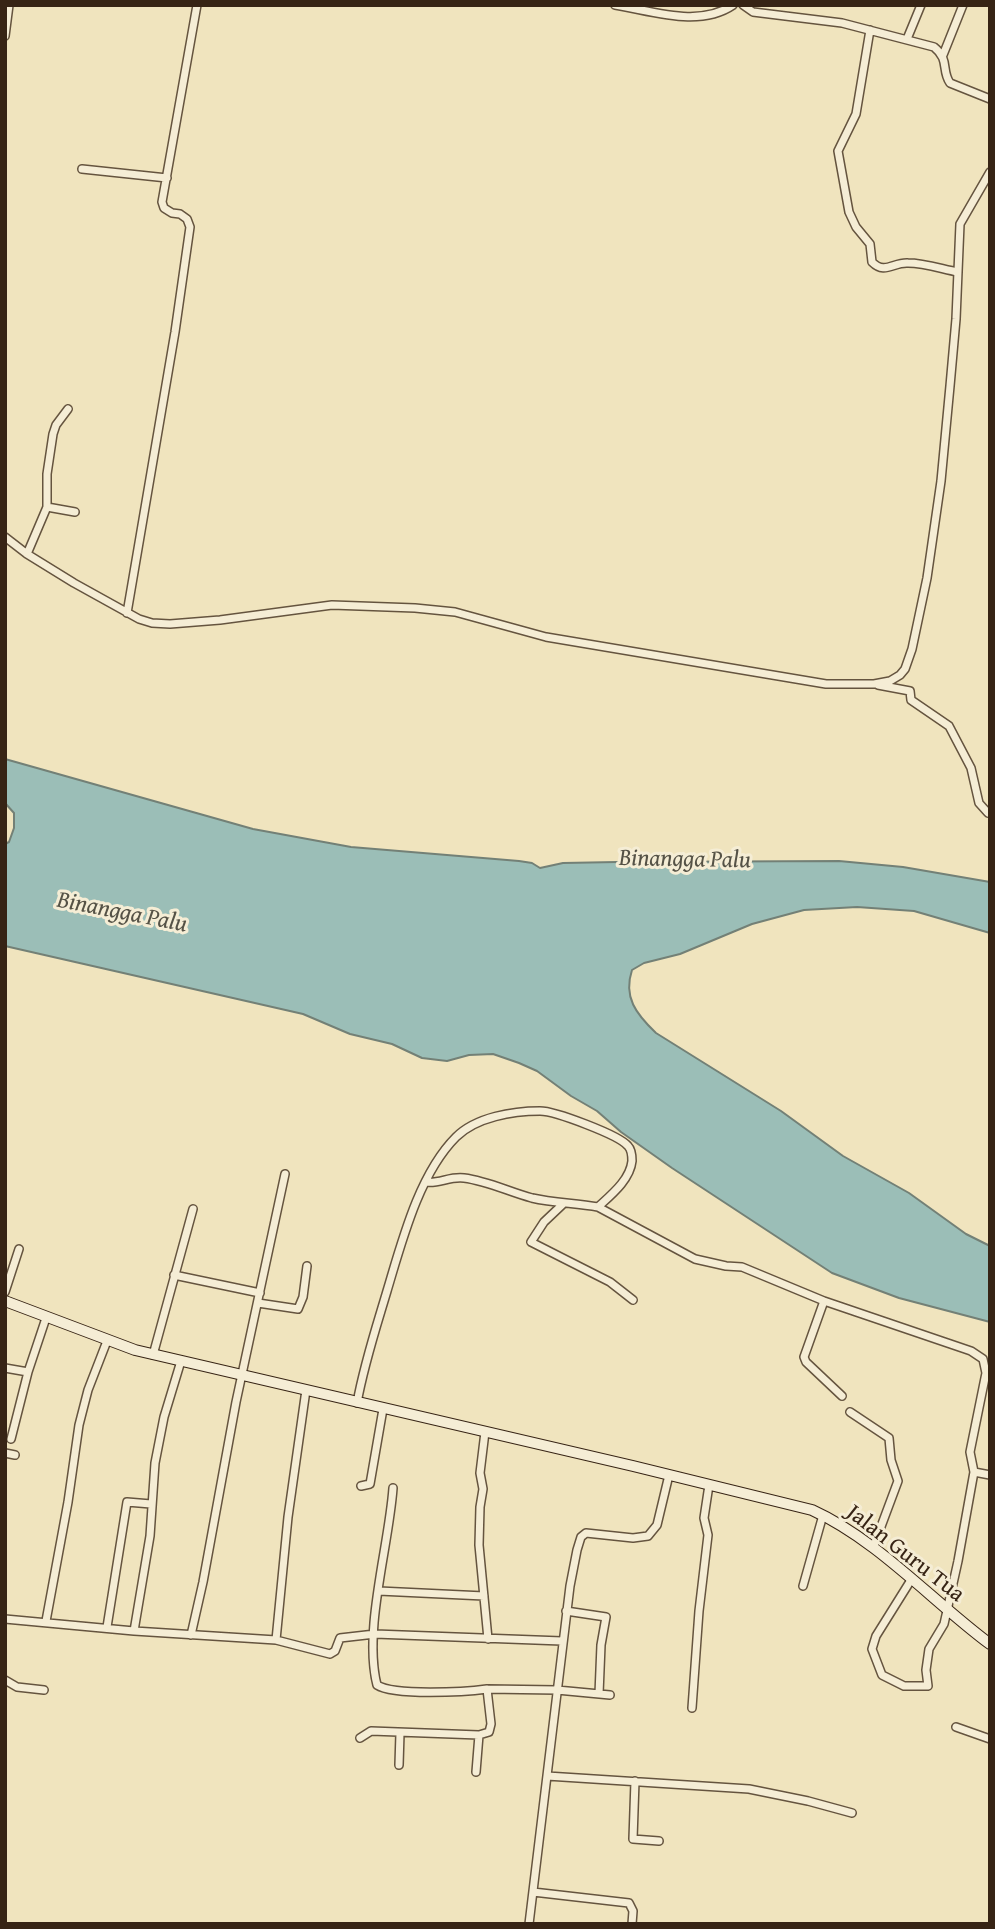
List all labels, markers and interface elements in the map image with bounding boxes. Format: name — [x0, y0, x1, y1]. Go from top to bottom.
water label: Binangga Palu — [619, 844, 751, 876]
water label: Binangga Palu — [54, 886, 190, 940]
street label: Jalan Guru Tua — [840, 1499, 970, 1609]

